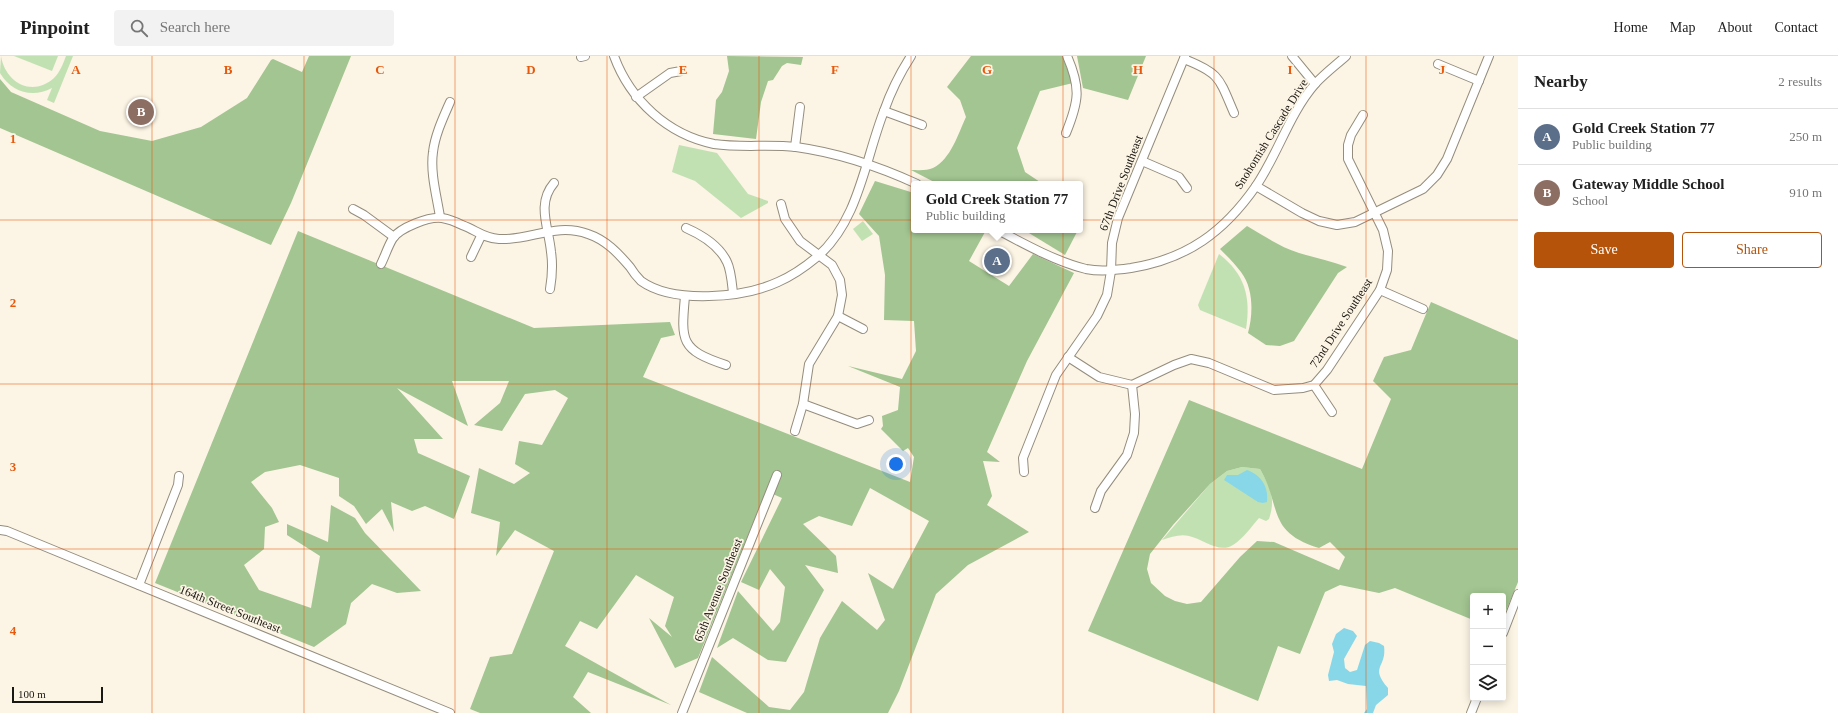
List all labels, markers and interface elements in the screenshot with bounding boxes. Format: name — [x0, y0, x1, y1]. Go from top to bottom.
search box — [114, 10, 394, 46]
text: Pinpoint — [20, 17, 90, 38]
icon: search — [128, 17, 150, 39]
text: Search here — [160, 19, 230, 35]
text: Home — [1614, 20, 1648, 35]
text: Map — [1670, 20, 1695, 35]
text: About — [1717, 20, 1752, 35]
text: Contact — [1774, 20, 1818, 35]
text: A — [71, 62, 81, 77]
text: B — [224, 62, 233, 77]
text: C — [375, 62, 385, 77]
text: D — [526, 62, 536, 77]
text: E — [679, 62, 687, 77]
text: F — [831, 62, 839, 77]
text: G — [982, 62, 992, 77]
text: H — [1133, 62, 1143, 77]
text: I — [1287, 62, 1293, 77]
text: J — [1439, 62, 1446, 77]
text: Nearby — [1534, 72, 1588, 91]
text: 2 results — [1778, 74, 1822, 89]
street label: Snohomish Cascade Drive — [1231, 76, 1311, 192]
pin: B — [128, 97, 154, 127]
text: Gold Creek Station 77 — [1572, 120, 1715, 136]
text: A — [1542, 129, 1552, 144]
text: 250 m — [1789, 129, 1822, 144]
text: 1 — [10, 131, 16, 146]
street label: 67th Drive Southeast — [1096, 133, 1146, 233]
text: Public building — [1572, 137, 1652, 152]
text: Gateway Middle School — [1572, 176, 1725, 192]
popup — [911, 181, 1083, 233]
text: B — [1543, 185, 1551, 200]
text: 910 m — [1789, 185, 1822, 200]
text: Gold Creek Station 77 — [926, 191, 1068, 207]
text: School — [1572, 193, 1608, 208]
text: Public building — [926, 208, 1005, 223]
button: Save — [1534, 232, 1674, 268]
button: Share — [1682, 232, 1822, 268]
pin: A — [984, 246, 1010, 276]
street label: 72nd Drive Southeast — [1307, 275, 1376, 370]
text: 2 — [10, 295, 16, 310]
your location — [886, 454, 906, 474]
text: 3 — [10, 459, 17, 474]
street label: 65th Avenue Southeast — [691, 536, 745, 644]
street label: 164th Street Southeast — [177, 582, 283, 636]
map controls — [1470, 593, 1506, 701]
button: + — [1470, 593, 1506, 629]
text: 4 — [10, 623, 17, 638]
button: − — [1470, 629, 1506, 665]
button: layers — [1470, 665, 1506, 701]
scale bar — [12, 685, 103, 704]
text: 100 m — [18, 688, 46, 700]

